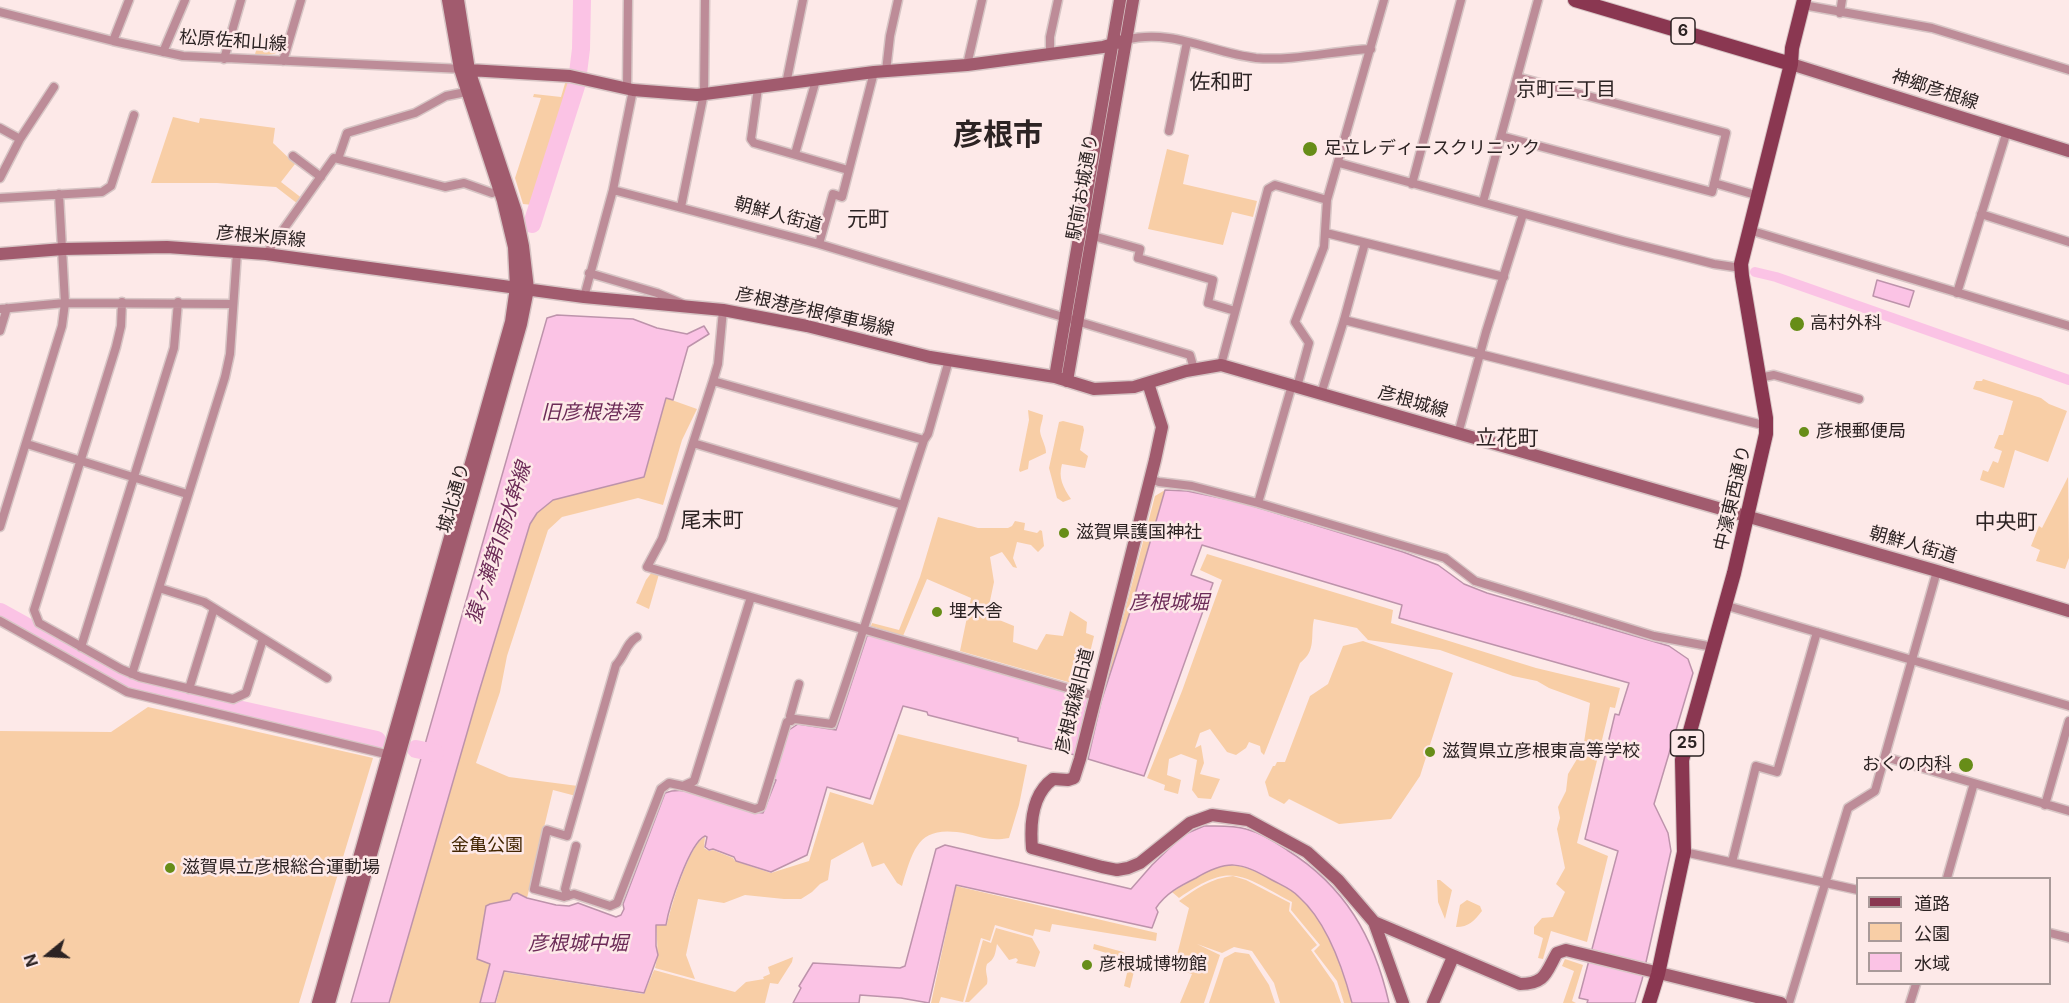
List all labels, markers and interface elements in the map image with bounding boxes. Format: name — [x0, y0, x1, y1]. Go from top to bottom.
road number: 6 — [1671, 18, 1695, 44]
street label: 松原佐和山線 — [178, 26, 288, 56]
street label: 神郷彦根線 — [1889, 66, 1981, 114]
district label: 佐和町 — [1190, 70, 1252, 96]
district label: 京町三丁目 — [1516, 78, 1616, 102]
district label: 彦根市 — [953, 118, 1043, 154]
street label: 駅前お城通り — [1063, 132, 1103, 242]
place label: 足立レディースクリニック — [1324, 138, 1540, 160]
marker: 足立レディースクリニック — [1301, 140, 1319, 158]
street label: 朝鮮人街道 — [732, 193, 824, 237]
district label: 元町 — [847, 207, 889, 233]
street label: 彦根米原線 — [215, 222, 307, 252]
street label: 彦根港彦根停車場線 — [734, 283, 896, 341]
place label: 高村外科 — [1810, 313, 1882, 335]
marker: 高村外科 — [1788, 315, 1806, 333]
street label: 彦根城線 — [1375, 382, 1451, 422]
water label: 旧彦根港湾 — [541, 401, 641, 425]
place label: 彦根郵便局 — [1816, 421, 1906, 443]
marker: 彦根郵便局 — [1797, 425, 1811, 439]
district label: 立花町 — [1476, 426, 1538, 452]
street label: 中濠東西通り — [1710, 443, 1756, 553]
water label: 猿ヶ瀬第1雨水幹線 — [462, 459, 536, 627]
street label: 城北通り — [434, 460, 474, 536]
district label: 尾末町 — [681, 508, 743, 534]
district label: 中央町 — [1975, 510, 2037, 536]
place label: 滋賀県護国神社 — [1076, 522, 1202, 544]
street label: 朝鮮人街道 — [1867, 522, 1959, 568]
marker: 滋賀県護国神社 — [1057, 526, 1071, 540]
water label: 彦根城堀 — [1129, 591, 1209, 615]
place label: 埋木舎 — [949, 601, 1003, 623]
marker: 埋木舎 — [930, 605, 944, 619]
street label: 彦根城線旧道 — [1051, 646, 1099, 756]
road number: 25 — [1670, 730, 1704, 756]
place label: 滋賀県立彦根東高等学校 — [1442, 741, 1640, 763]
marker: 滋賀県立彦根東高等学校 — [1423, 745, 1437, 759]
place label: おくの内科 — [1862, 754, 1952, 776]
marker: おくの内科 — [1957, 756, 1975, 774]
park label: 金亀公園 — [451, 835, 523, 857]
place label: 滋賀県立彦根総合運動場 — [182, 857, 380, 879]
marker: 滋賀県立彦根総合運動場 — [163, 861, 177, 875]
legend — [1856, 877, 2051, 985]
text: 道路 — [1914, 893, 1950, 914]
text: 公園 — [1914, 923, 1950, 944]
north arrow — [18, 925, 78, 985]
water label: 彦根城中堀 — [528, 932, 628, 956]
text: N — [19, 952, 42, 969]
text: 水域 — [1914, 953, 1950, 974]
place label: 彦根城博物館 — [1099, 954, 1207, 976]
marker: 彦根城博物館 — [1080, 958, 1094, 972]

